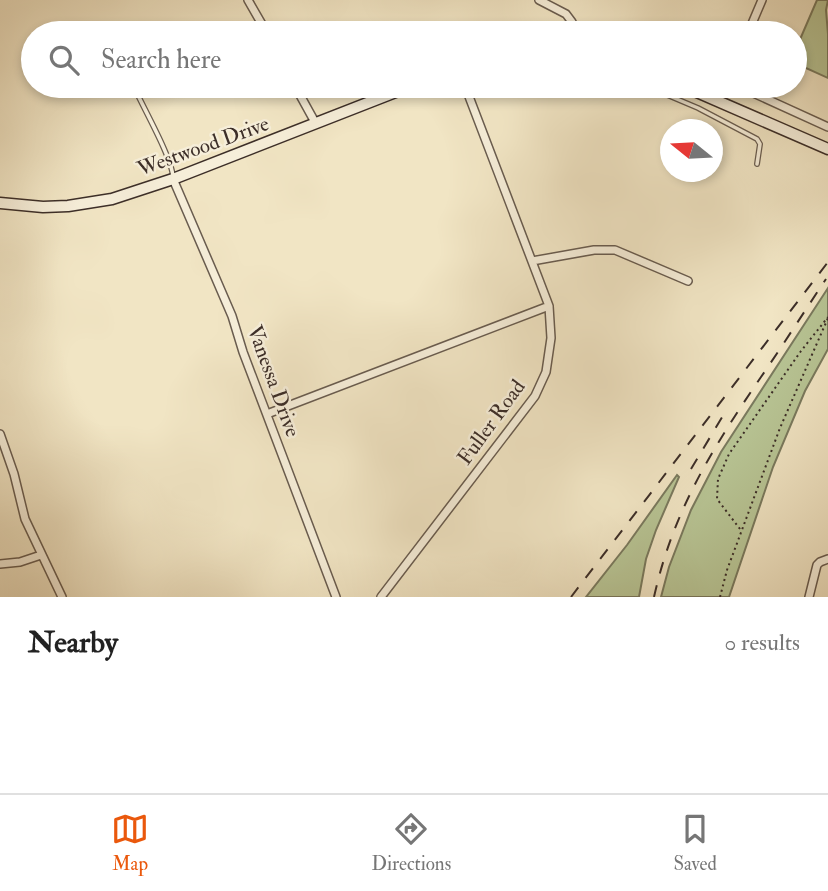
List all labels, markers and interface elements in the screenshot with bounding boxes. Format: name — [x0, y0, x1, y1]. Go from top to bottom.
search box — [21, 21, 807, 98]
icon: search — [45, 41, 83, 79]
text: Search here — [101, 44, 221, 76]
street label: Westwood Drive — [133, 110, 273, 183]
north arrow — [660, 119, 723, 182]
street label: Vanessa Drive — [241, 322, 306, 441]
street label: Fuller Road — [451, 374, 532, 470]
text: Nearby — [28, 624, 118, 661]
text: 0 results — [724, 628, 800, 657]
tab: Map — [111, 810, 149, 876]
tab: Directions — [371, 810, 451, 876]
tab: Saved — [673, 810, 717, 876]

